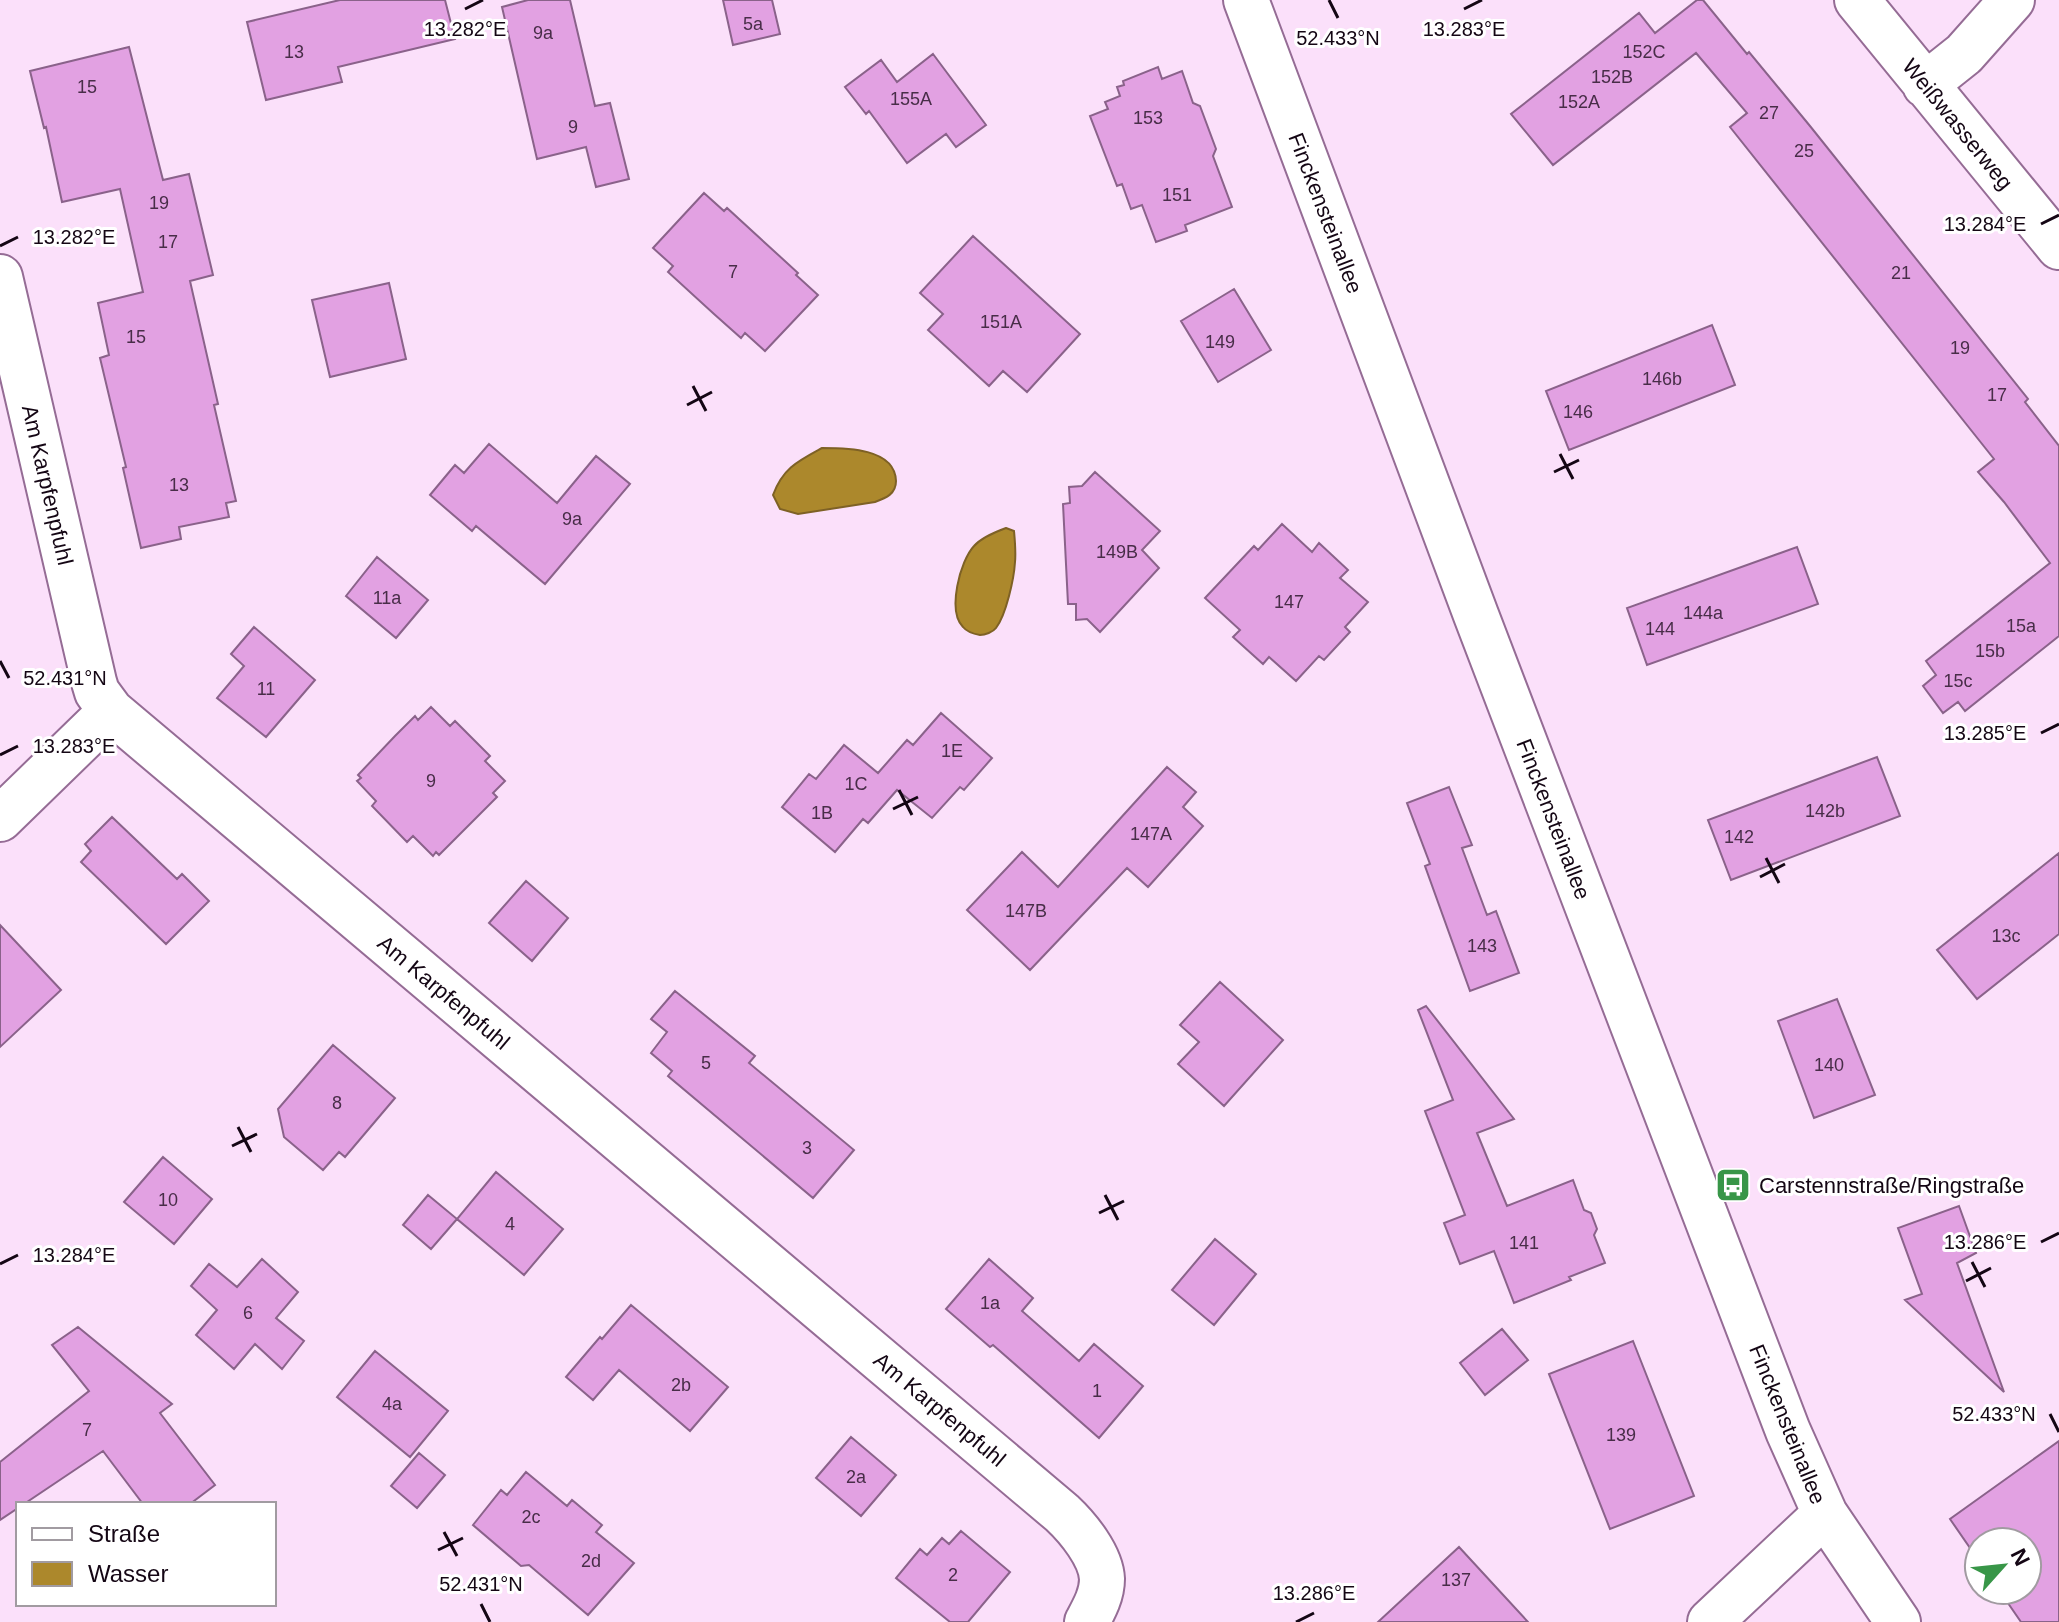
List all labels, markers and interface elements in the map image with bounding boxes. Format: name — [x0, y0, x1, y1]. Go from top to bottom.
house number: 5a — [743, 14, 764, 34]
text: 13.282°E — [424, 18, 506, 40]
text: 13.283°E — [1423, 18, 1505, 40]
house number: 9a — [533, 23, 554, 43]
text: 52.433°N — [1296, 27, 1380, 49]
house number: 13 — [284, 42, 304, 62]
house number: 152C — [1622, 42, 1666, 62]
street label: Weißwasserweg — [1897, 54, 2018, 195]
house number: 152B — [1591, 67, 1633, 87]
house number: 15 — [77, 77, 97, 97]
house number: 155A — [890, 89, 932, 109]
house number: 152A — [1558, 92, 1600, 112]
house number: 27 — [1759, 103, 1779, 123]
house number: 153 — [1133, 108, 1163, 128]
house number: 9 — [568, 117, 578, 137]
street label: Finckensteinallee — [1283, 129, 1368, 297]
house number: 25 — [1794, 141, 1814, 161]
house number: 151 — [1162, 185, 1192, 205]
house number: 19 — [149, 193, 169, 213]
text: 13.284°E — [1944, 213, 2026, 235]
text: 13.282°E — [33, 226, 115, 248]
house number: 17 — [158, 232, 178, 252]
house number: 7 — [728, 262, 738, 282]
house number: 21 — [1891, 263, 1911, 283]
house number: 151A — [980, 312, 1022, 332]
house number: 15 — [126, 327, 146, 347]
house number: 149 — [1205, 332, 1235, 352]
house number: 19 — [1950, 338, 1970, 358]
house number: 146b — [1642, 369, 1682, 389]
house number: 17 — [1987, 385, 2007, 405]
street label: Am Karpfenpfuhl — [17, 402, 78, 568]
house number: 146 — [1563, 402, 1593, 422]
house number: 13 — [169, 475, 189, 495]
house number: 9a — [562, 509, 583, 529]
house number: 149B — [1096, 542, 1138, 562]
house number: 11a — [373, 588, 402, 608]
house number: 147 — [1274, 592, 1304, 612]
house number: 144a — [1683, 603, 1724, 623]
house number: 15a — [2006, 616, 2037, 636]
house number: 144 — [1645, 619, 1675, 639]
house number: 15b — [1975, 641, 2005, 661]
text: 52.431°N — [23, 667, 107, 689]
house number: 15c — [1943, 671, 1973, 691]
house number: 11 — [257, 679, 275, 699]
text: 13.285°E — [1944, 722, 2026, 744]
text: 13.283°E — [33, 735, 115, 757]
street label: Finckensteinallee — [1511, 735, 1596, 903]
house number: 1E — [941, 741, 963, 761]
house number: 9 — [426, 771, 436, 791]
house number: 1C — [844, 774, 868, 794]
house number: 142b — [1805, 801, 1845, 821]
house number: 1B — [811, 803, 833, 823]
house number: 147A — [1130, 824, 1172, 844]
house number: 142 — [1724, 827, 1754, 847]
house number: 147B — [1005, 901, 1047, 921]
house number: 13c — [1991, 926, 2021, 946]
street label: Am Karpfenpfuhl — [373, 930, 514, 1055]
house number: 143 — [1467, 936, 1497, 956]
house number: 5 — [701, 1053, 711, 1073]
house number: 140 — [1814, 1055, 1844, 1075]
house number: 8 — [332, 1093, 342, 1113]
house number: 3 — [802, 1138, 812, 1158]
bus stop icon: Carstennstraße/Ringstraße — [1714, 1166, 1752, 1204]
place label: Carstennstraße/Ringstraße — [1759, 1173, 2024, 1198]
house number: 10 — [158, 1190, 178, 1210]
house number: 4 — [505, 1214, 515, 1234]
text: 13.286°E — [1944, 1231, 2026, 1253]
house number: 141 — [1509, 1233, 1539, 1253]
text: 13.284°E — [33, 1244, 115, 1266]
house number: 1a — [980, 1293, 1001, 1313]
house number: 6 — [243, 1303, 253, 1323]
street label: Finckensteinallee — [1744, 1341, 1831, 1508]
street label: Am Karpfenpfuhl — [869, 1347, 1010, 1472]
house number: 2b — [671, 1375, 691, 1395]
house number: 1 — [1092, 1381, 1102, 1401]
house number: 4a — [382, 1394, 403, 1414]
text: 52.433°N — [1952, 1403, 2036, 1425]
house number: 7 — [82, 1420, 92, 1440]
house number: 139 — [1606, 1425, 1636, 1445]
house number: 2a — [846, 1467, 867, 1487]
legend — [16, 1502, 276, 1606]
house number: 2c — [521, 1507, 541, 1527]
text: Straße — [88, 1520, 160, 1547]
north arrow — [1963, 1526, 2043, 1606]
text: N — [2006, 1544, 2035, 1570]
house number: 2d — [581, 1551, 601, 1571]
text: Wasser — [88, 1560, 168, 1587]
house number: 2 — [948, 1565, 958, 1585]
house number: 137 — [1441, 1570, 1471, 1590]
text: 52.431°N — [439, 1573, 523, 1595]
text: 13.286°E — [1273, 1582, 1355, 1604]

